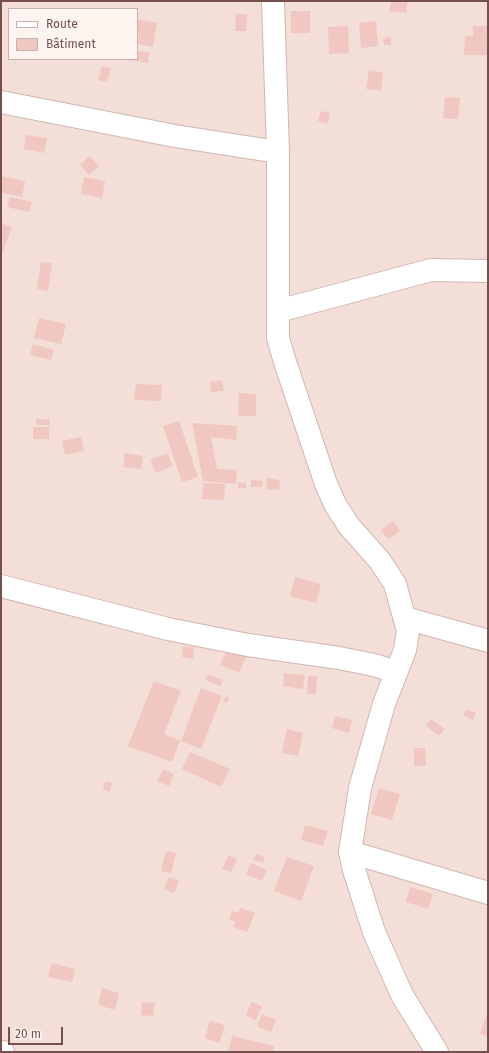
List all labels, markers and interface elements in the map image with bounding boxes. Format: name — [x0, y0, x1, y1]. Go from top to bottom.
legend — [8, 8, 138, 60]
text: Route — [46, 17, 78, 31]
text: Bâtiment — [46, 37, 96, 51]
scale bar — [10, 1019, 65, 1045]
text: 20 m — [15, 1027, 41, 1041]

